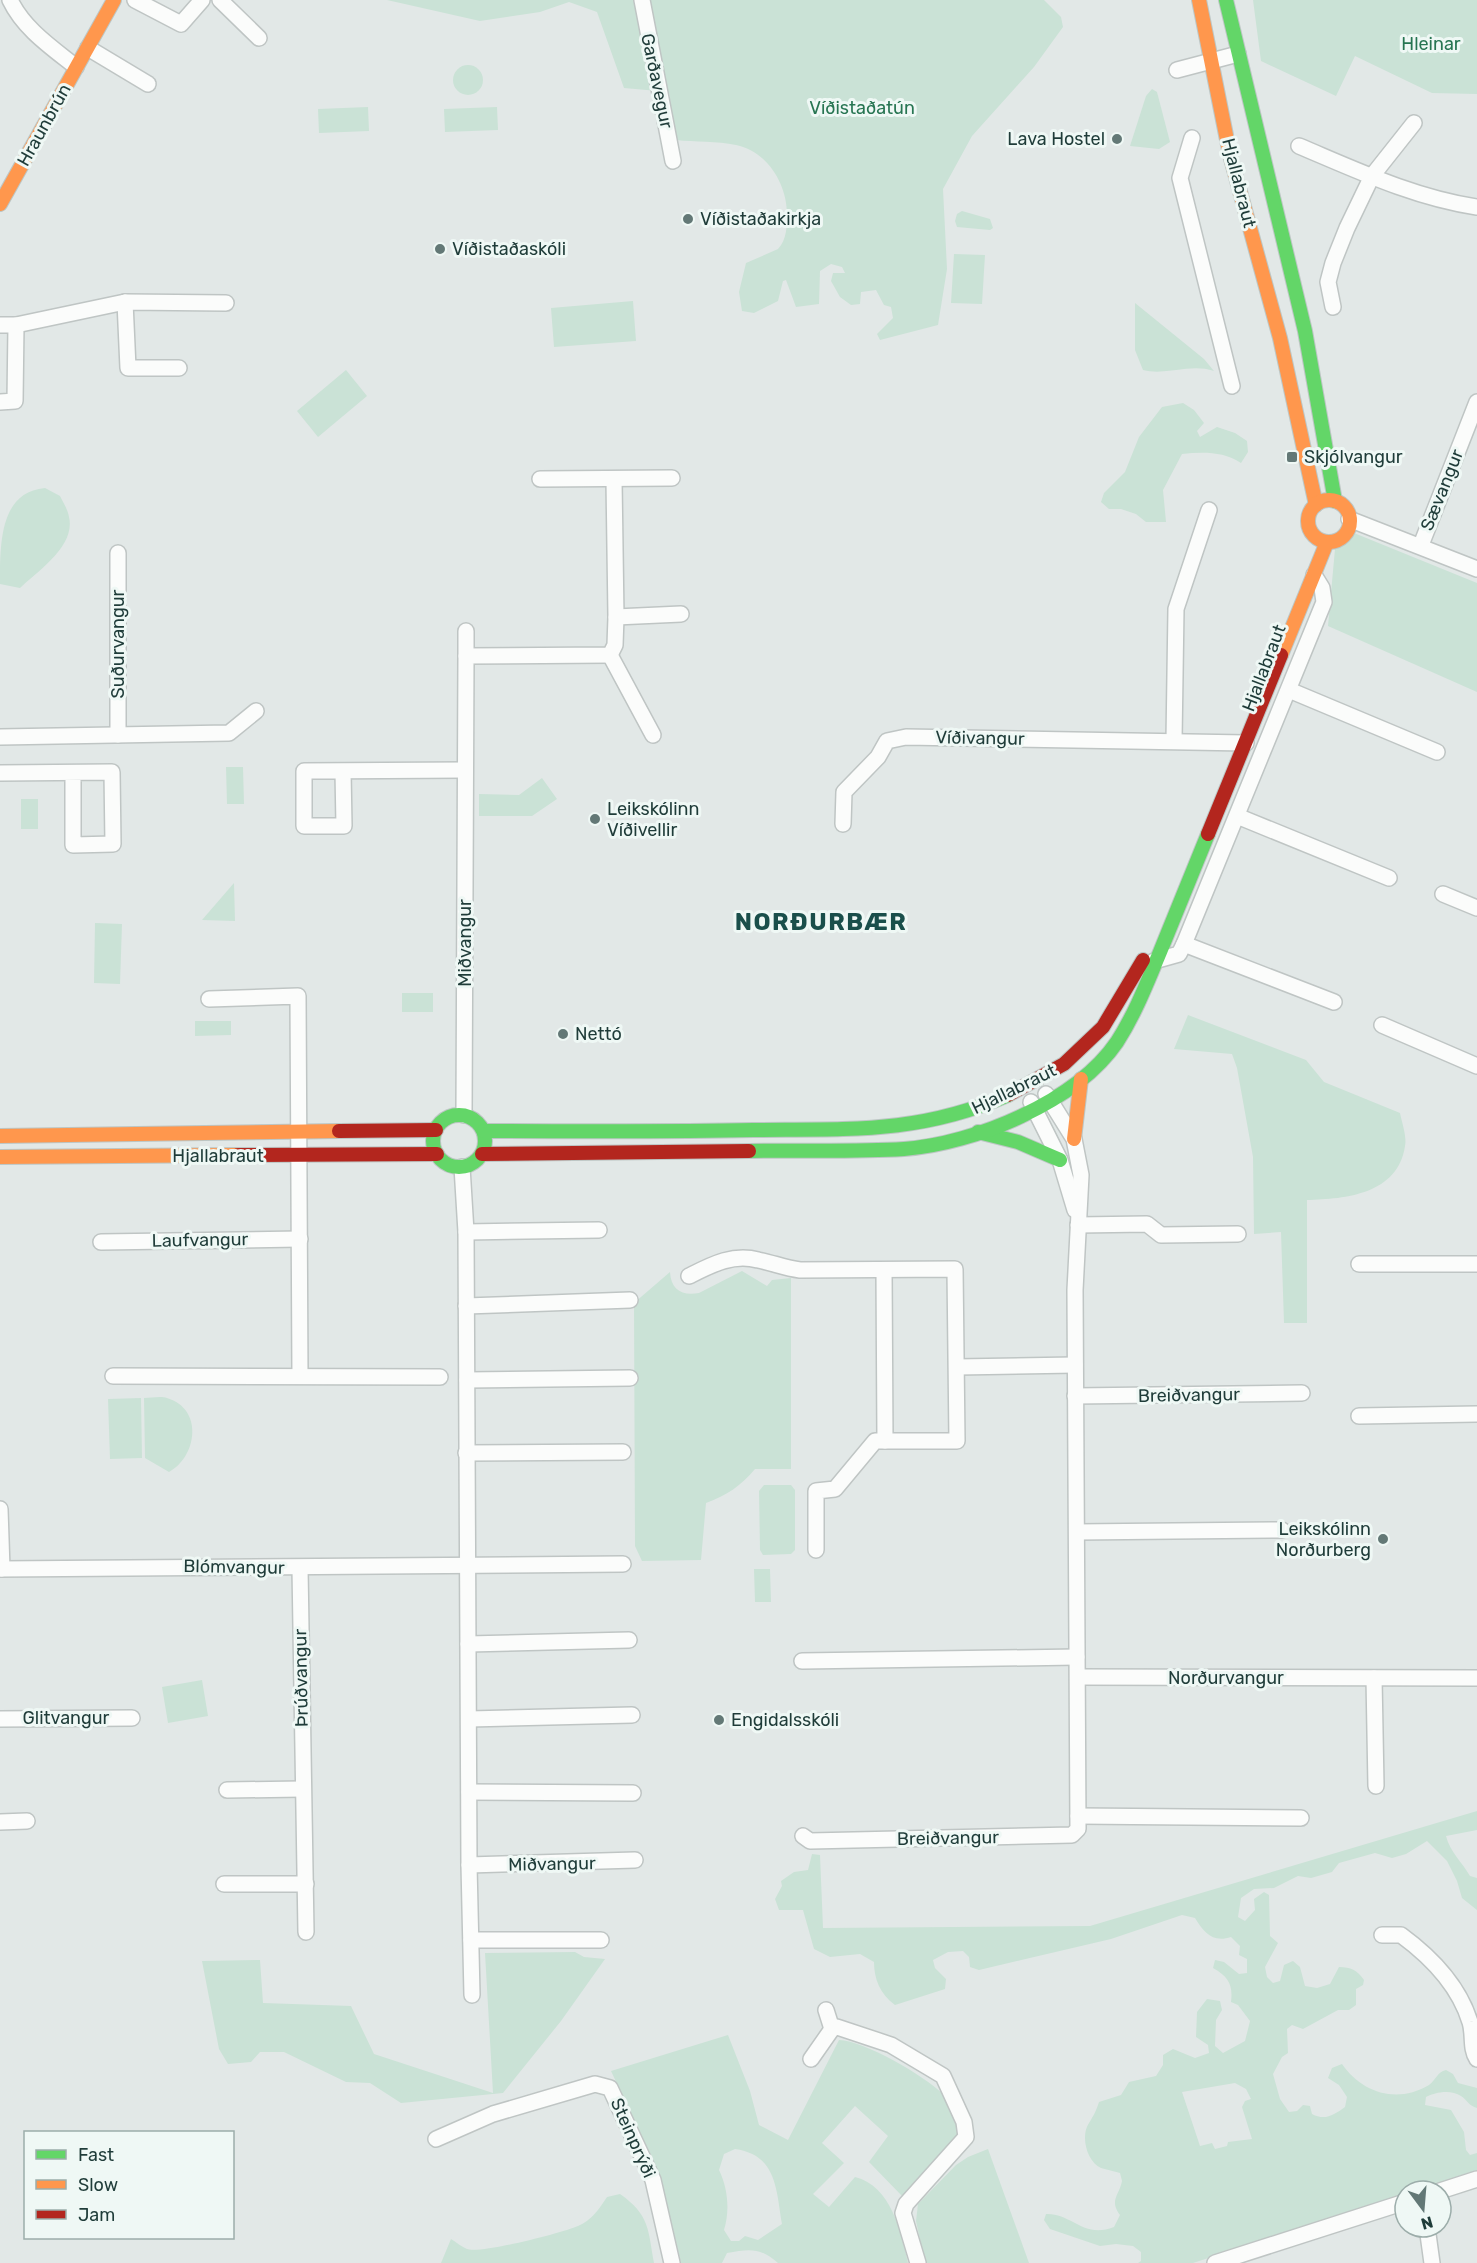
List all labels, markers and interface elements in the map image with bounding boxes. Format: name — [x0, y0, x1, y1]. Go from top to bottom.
street label: Garðavegur — [636, 31, 678, 131]
park label: Hleinar — [1401, 33, 1461, 55]
street label: Hraunbrún — [12, 80, 76, 170]
park label: Víðistaðatún — [809, 97, 915, 119]
place label: Lava Hostel — [1007, 128, 1105, 150]
marker: Lava Hostel — [1110, 132, 1124, 146]
street label: Hjallabraut — [1217, 136, 1261, 230]
place label: Víðistaðakirkja — [700, 208, 821, 230]
marker: Víðistaðakirkja — [681, 212, 695, 226]
place label: Víðistaðaskóli — [452, 238, 566, 260]
marker: Víðistaðaskóli — [433, 242, 447, 256]
place label: Skjólvangur — [1304, 446, 1403, 468]
street label: Sævangur — [1416, 446, 1468, 534]
marker: Skjólvangur — [1285, 450, 1299, 464]
street label: Suðurvangur — [107, 589, 129, 698]
street label: Hjallabraut — [1237, 621, 1291, 715]
street label: Víðivangur — [935, 726, 1025, 750]
place label: Leikskólinn Víðivellir — [607, 798, 699, 841]
marker: Leikskólinn Víðivellir — [588, 812, 602, 826]
street label: Miðvangur — [454, 899, 476, 987]
district label: NORÐURBÆR — [735, 908, 907, 936]
place label: Nettó — [575, 1023, 622, 1045]
marker: Nettó — [556, 1027, 570, 1041]
street label: Hjallabraut — [968, 1059, 1060, 1119]
street label: Hjallabraut — [172, 1145, 264, 1167]
street label: Laufvangur — [151, 1228, 249, 1252]
street label: Breiðvangur — [1138, 1383, 1240, 1407]
place label: Leikskólinn Norðurberg — [1276, 1518, 1371, 1561]
marker: Leikskólinn Norðurberg — [1376, 1532, 1390, 1546]
street label: Blómvangur — [183, 1555, 285, 1579]
street label: Þrúðvangur — [289, 1629, 313, 1727]
street label: Norðurvangur — [1168, 1667, 1284, 1689]
street label: Glitvangur — [23, 1707, 110, 1729]
place label: Engidalsskóli — [731, 1709, 839, 1731]
marker: Engidalsskóli — [712, 1713, 726, 1727]
street label: Breiðvangur — [897, 1826, 999, 1850]
street label: Miðvangur — [508, 1852, 596, 1876]
street label: Steinprýði — [606, 2095, 660, 2181]
legend — [24, 2131, 234, 2239]
text: Fast — [78, 2144, 114, 2166]
text: Slow — [78, 2174, 118, 2196]
north arrow — [1393, 2179, 1453, 2239]
text: Jam — [78, 2204, 115, 2226]
text: N — [1419, 2212, 1435, 2234]

